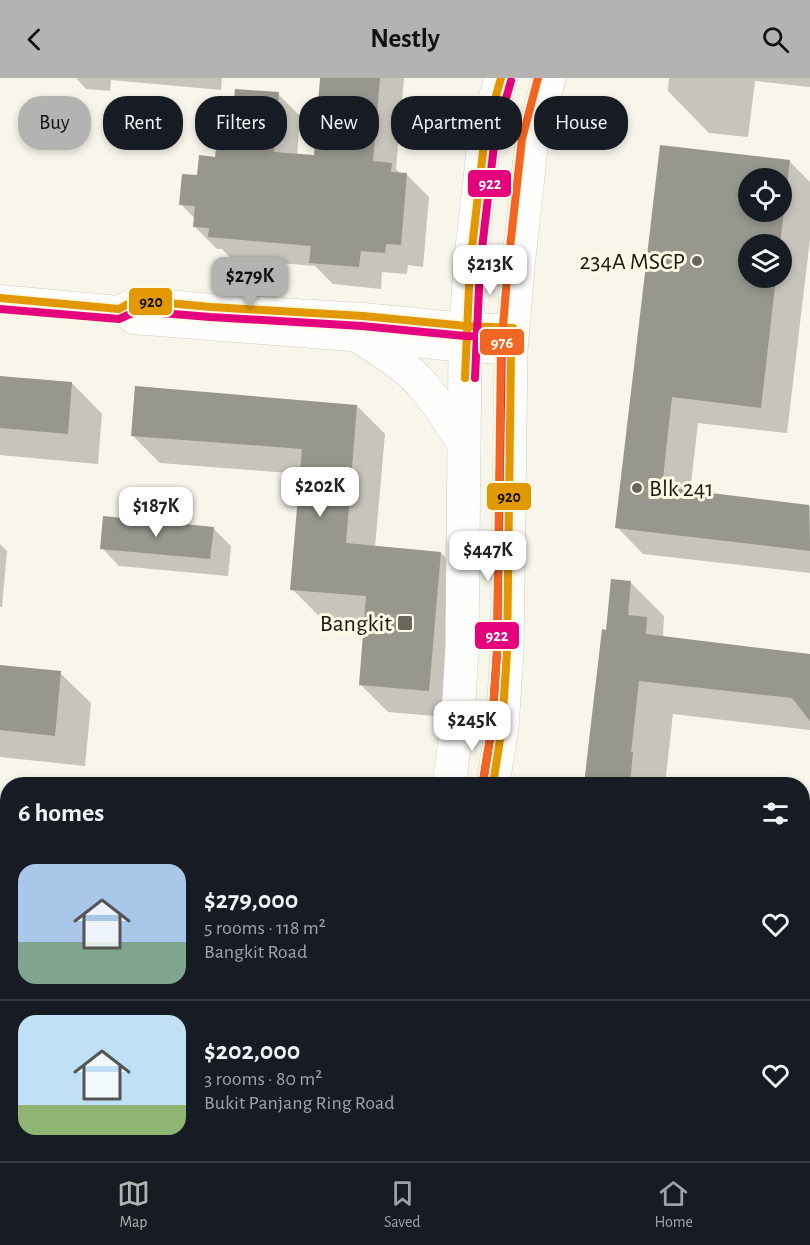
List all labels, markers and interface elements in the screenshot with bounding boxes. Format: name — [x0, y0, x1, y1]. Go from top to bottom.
icon: back — [18, 23, 51, 56]
icon: search — [759, 23, 792, 56]
text: Nestly — [370, 25, 440, 52]
chip: Buy — [18, 96, 91, 150]
chip: Rent — [103, 96, 183, 150]
chip: Filters — [195, 96, 287, 150]
chip: New — [299, 96, 379, 150]
chip: Apartment — [391, 96, 522, 150]
chip: House — [534, 96, 628, 150]
map controls — [738, 168, 792, 288]
button: locate — [738, 168, 792, 222]
line badge: 922 — [467, 169, 512, 198]
text: 922 — [479, 176, 502, 192]
button: layers — [738, 234, 792, 288]
pin: $213K — [448, 245, 532, 296]
place label: 234A MSCP — [580, 250, 685, 274]
text: $213K — [467, 254, 513, 274]
marker: 234A MSCP — [690, 254, 704, 268]
pin: $279K — [208, 257, 292, 308]
text: $279K — [226, 266, 274, 286]
line badge: 920 — [128, 287, 173, 316]
text: 920 — [139, 294, 163, 310]
line badge: 976 — [479, 328, 525, 356]
text: 976 — [491, 335, 513, 351]
pin: $202K — [278, 467, 362, 518]
text: $202K — [295, 476, 345, 496]
place label: Blk 241 — [649, 477, 713, 501]
marker: Blk 241 — [630, 481, 644, 495]
line badge: 920 — [486, 482, 532, 511]
pin: $187K — [114, 487, 198, 538]
text: 920 — [497, 489, 521, 505]
text: $187K — [133, 496, 179, 516]
pin: $447K — [446, 531, 530, 582]
text: $447K — [463, 540, 513, 560]
place label: Bangkit — [320, 612, 392, 636]
marker: Bangkit — [396, 614, 414, 632]
line badge: 922 — [474, 621, 520, 650]
text: 922 — [486, 628, 509, 644]
pin: $245K — [430, 701, 514, 752]
text: $245K — [448, 710, 496, 730]
icon: filters — [759, 797, 792, 830]
text: 6 homes — [18, 800, 104, 826]
text: $279,000 — [204, 887, 298, 913]
icon: home — [66, 888, 138, 960]
icon: heart — [759, 908, 792, 941]
text: 5 rooms · 118 m² — [204, 918, 326, 938]
text: Bangkit Road — [204, 942, 307, 962]
text: $202,000 — [204, 1038, 300, 1064]
icon: home — [66, 1039, 138, 1111]
icon: heart — [759, 1059, 792, 1092]
text: 3 rooms · 80 m² — [204, 1069, 322, 1089]
text: Bukit Panjang Ring Road — [204, 1093, 395, 1113]
tab: Map — [117, 1177, 150, 1232]
tab: Saved — [384, 1177, 421, 1232]
tab: Home — [655, 1177, 693, 1232]

